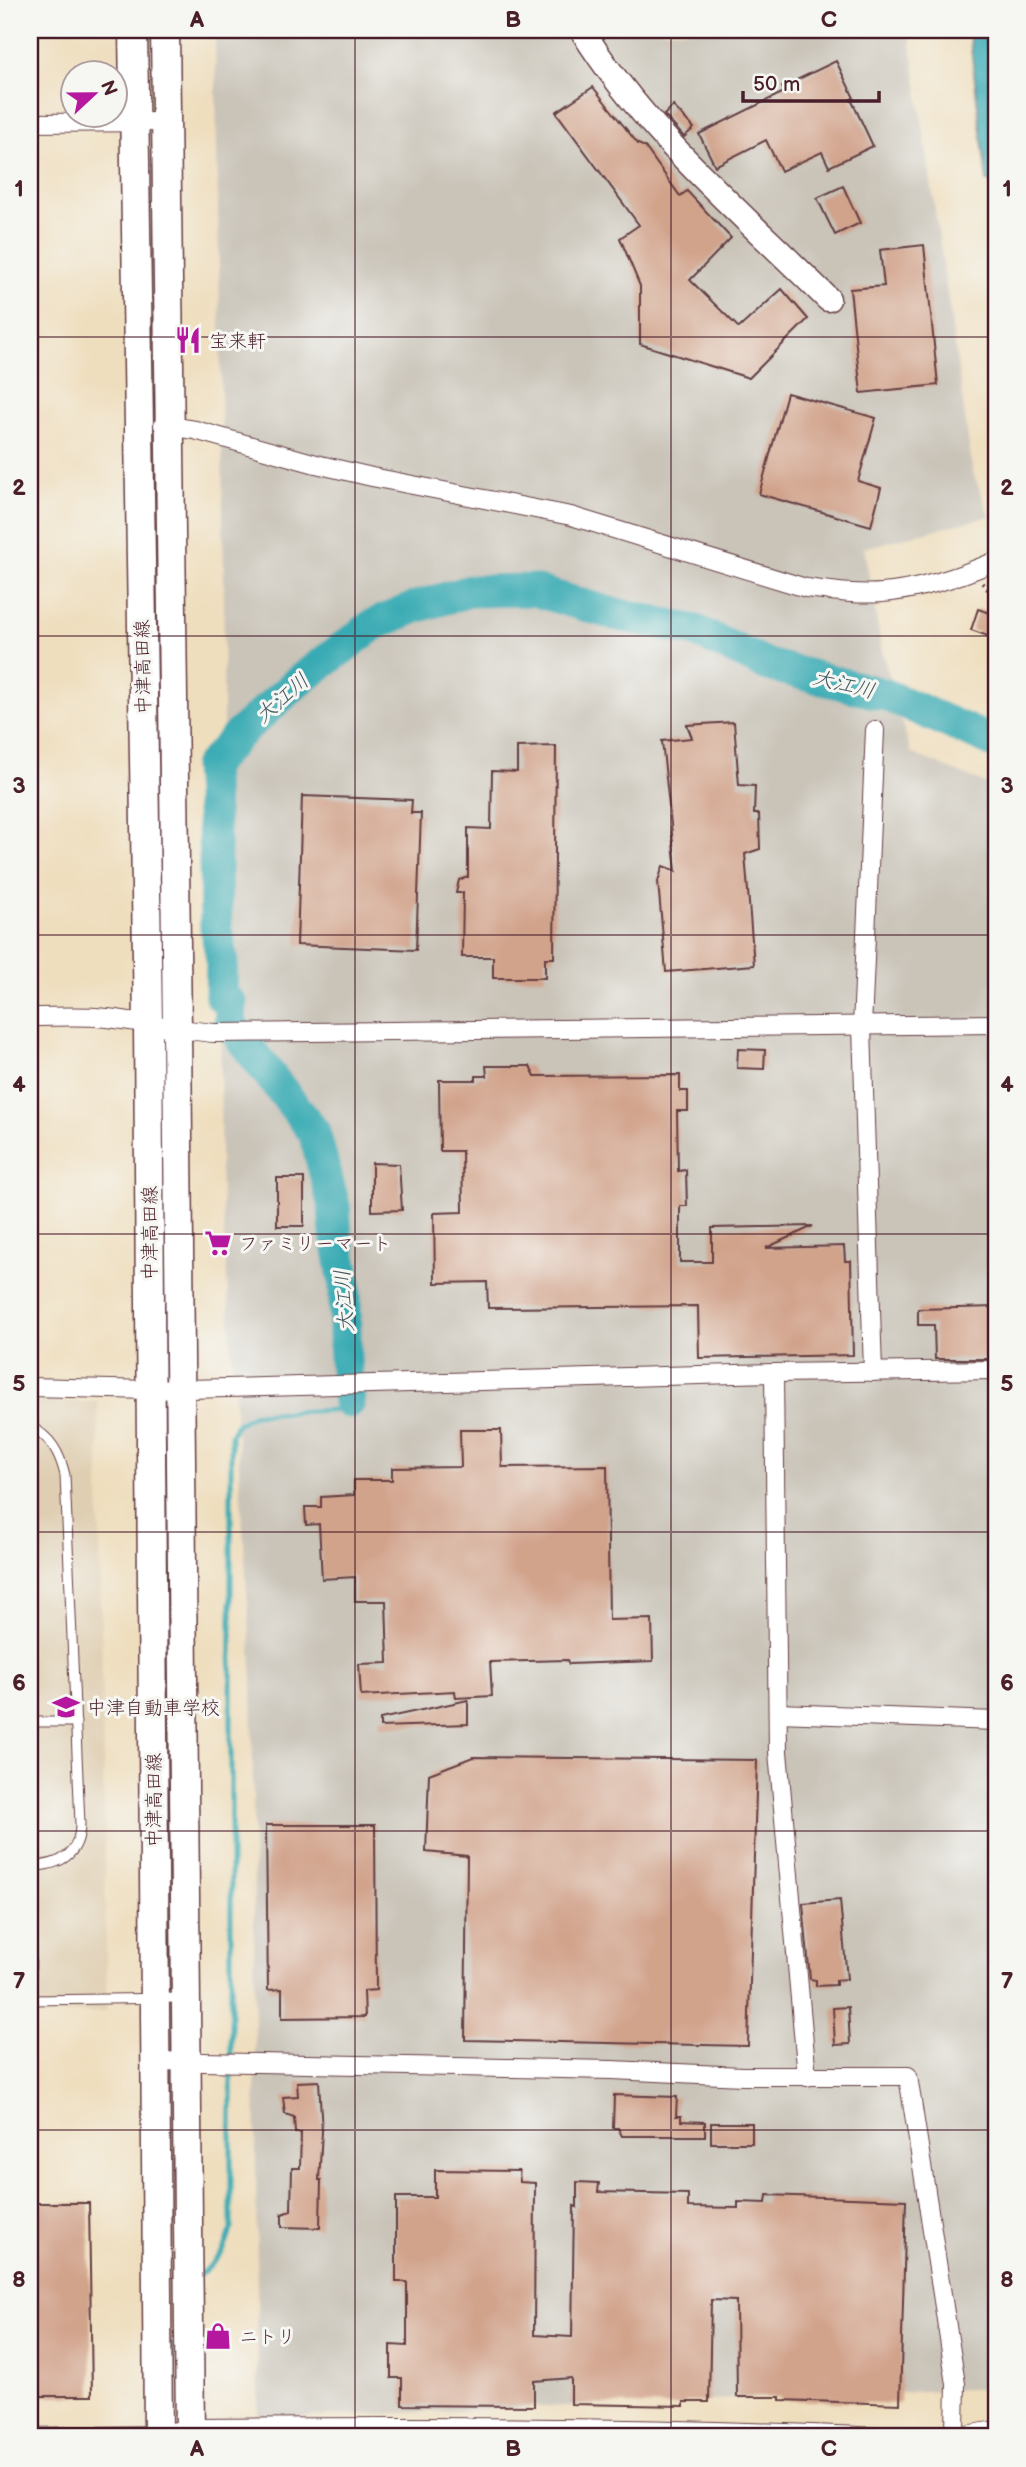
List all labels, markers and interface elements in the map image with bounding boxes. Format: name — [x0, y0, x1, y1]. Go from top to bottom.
text: A — [189, 6, 205, 34]
text: B — [505, 6, 521, 34]
text: C — [821, 6, 837, 34]
north arrow — [60, 60, 130, 130]
scale bar — [743, 60, 879, 104]
text: 50 m — [753, 72, 800, 97]
text: N — [95, 77, 122, 99]
text: 1 — [14, 175, 24, 203]
text: 1 — [1002, 175, 1012, 203]
restaurant icon: 宝来軒 — [173, 325, 203, 355]
place label: 宝来軒 — [209, 330, 266, 353]
text: 2 — [12, 474, 26, 502]
text: 2 — [1000, 474, 1014, 502]
street label: 中津高田線 — [131, 619, 156, 715]
water label: 大江川 — [810, 665, 877, 704]
water label: 大江川 — [250, 668, 314, 728]
text: 3 — [12, 772, 26, 800]
text: 3 — [1000, 772, 1014, 800]
text: 4 — [12, 1071, 26, 1099]
text: 4 — [1000, 1071, 1014, 1099]
street label: 中津高田線 — [139, 1185, 162, 1281]
supermarket icon: ファミリーマート — [203, 1228, 233, 1258]
place label: ファミリーマート — [239, 1233, 391, 1256]
water label: 大江川 — [330, 1269, 359, 1333]
text: 5 — [12, 1370, 26, 1398]
text: 5 — [1000, 1370, 1014, 1398]
text: 6 — [12, 1669, 26, 1697]
text: 6 — [1000, 1669, 1014, 1697]
school or university icon: 中津自動車学校 — [51, 1692, 81, 1722]
place label: 中津自動車学校 — [87, 1697, 220, 1720]
street label: 中津高田線 — [143, 1752, 166, 1848]
text: 7 — [13, 1967, 26, 1995]
text: 7 — [1001, 1967, 1014, 1995]
text: 8 — [12, 2266, 26, 2294]
text: 8 — [1000, 2266, 1014, 2294]
shop icon: ニトリ — [203, 2321, 233, 2351]
place label: ニトリ — [239, 2326, 296, 2349]
text: A — [189, 2435, 205, 2463]
text: B — [505, 2435, 521, 2463]
text: C — [821, 2435, 837, 2463]

